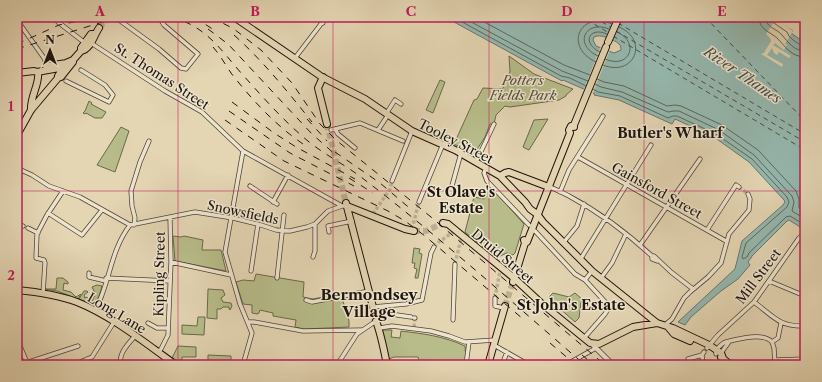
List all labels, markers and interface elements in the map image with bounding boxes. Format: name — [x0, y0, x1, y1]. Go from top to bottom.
text: A — [94, 3, 106, 19]
text: B — [250, 3, 260, 19]
text: C — [406, 3, 416, 19]
text: D — [561, 3, 573, 19]
text: E — [717, 3, 727, 19]
north arrow — [30, 30, 70, 70]
text: N — [45, 33, 55, 47]
street label: St. Thomas Street — [112, 39, 213, 113]
water label: River Thames — [700, 42, 786, 108]
park label: Potters Fields Park — [489, 72, 557, 103]
text: 1 — [8, 98, 14, 114]
street label: Tooley Street — [416, 115, 497, 167]
district label: Butler's Wharf — [617, 124, 725, 142]
street label: Gainsford Street — [609, 159, 705, 222]
district label: St Olave's Estate — [427, 183, 495, 217]
street label: Snowsfields — [206, 197, 281, 227]
street label: Druid Street — [469, 225, 538, 287]
street label: Kipling Street — [150, 231, 168, 317]
street label: Mill Street — [732, 245, 784, 307]
text: 2 — [7, 267, 15, 283]
district label: Bermondsey Village — [320, 285, 418, 321]
street label: Long Lane — [85, 289, 149, 337]
district label: St John's Estate — [517, 296, 625, 314]

